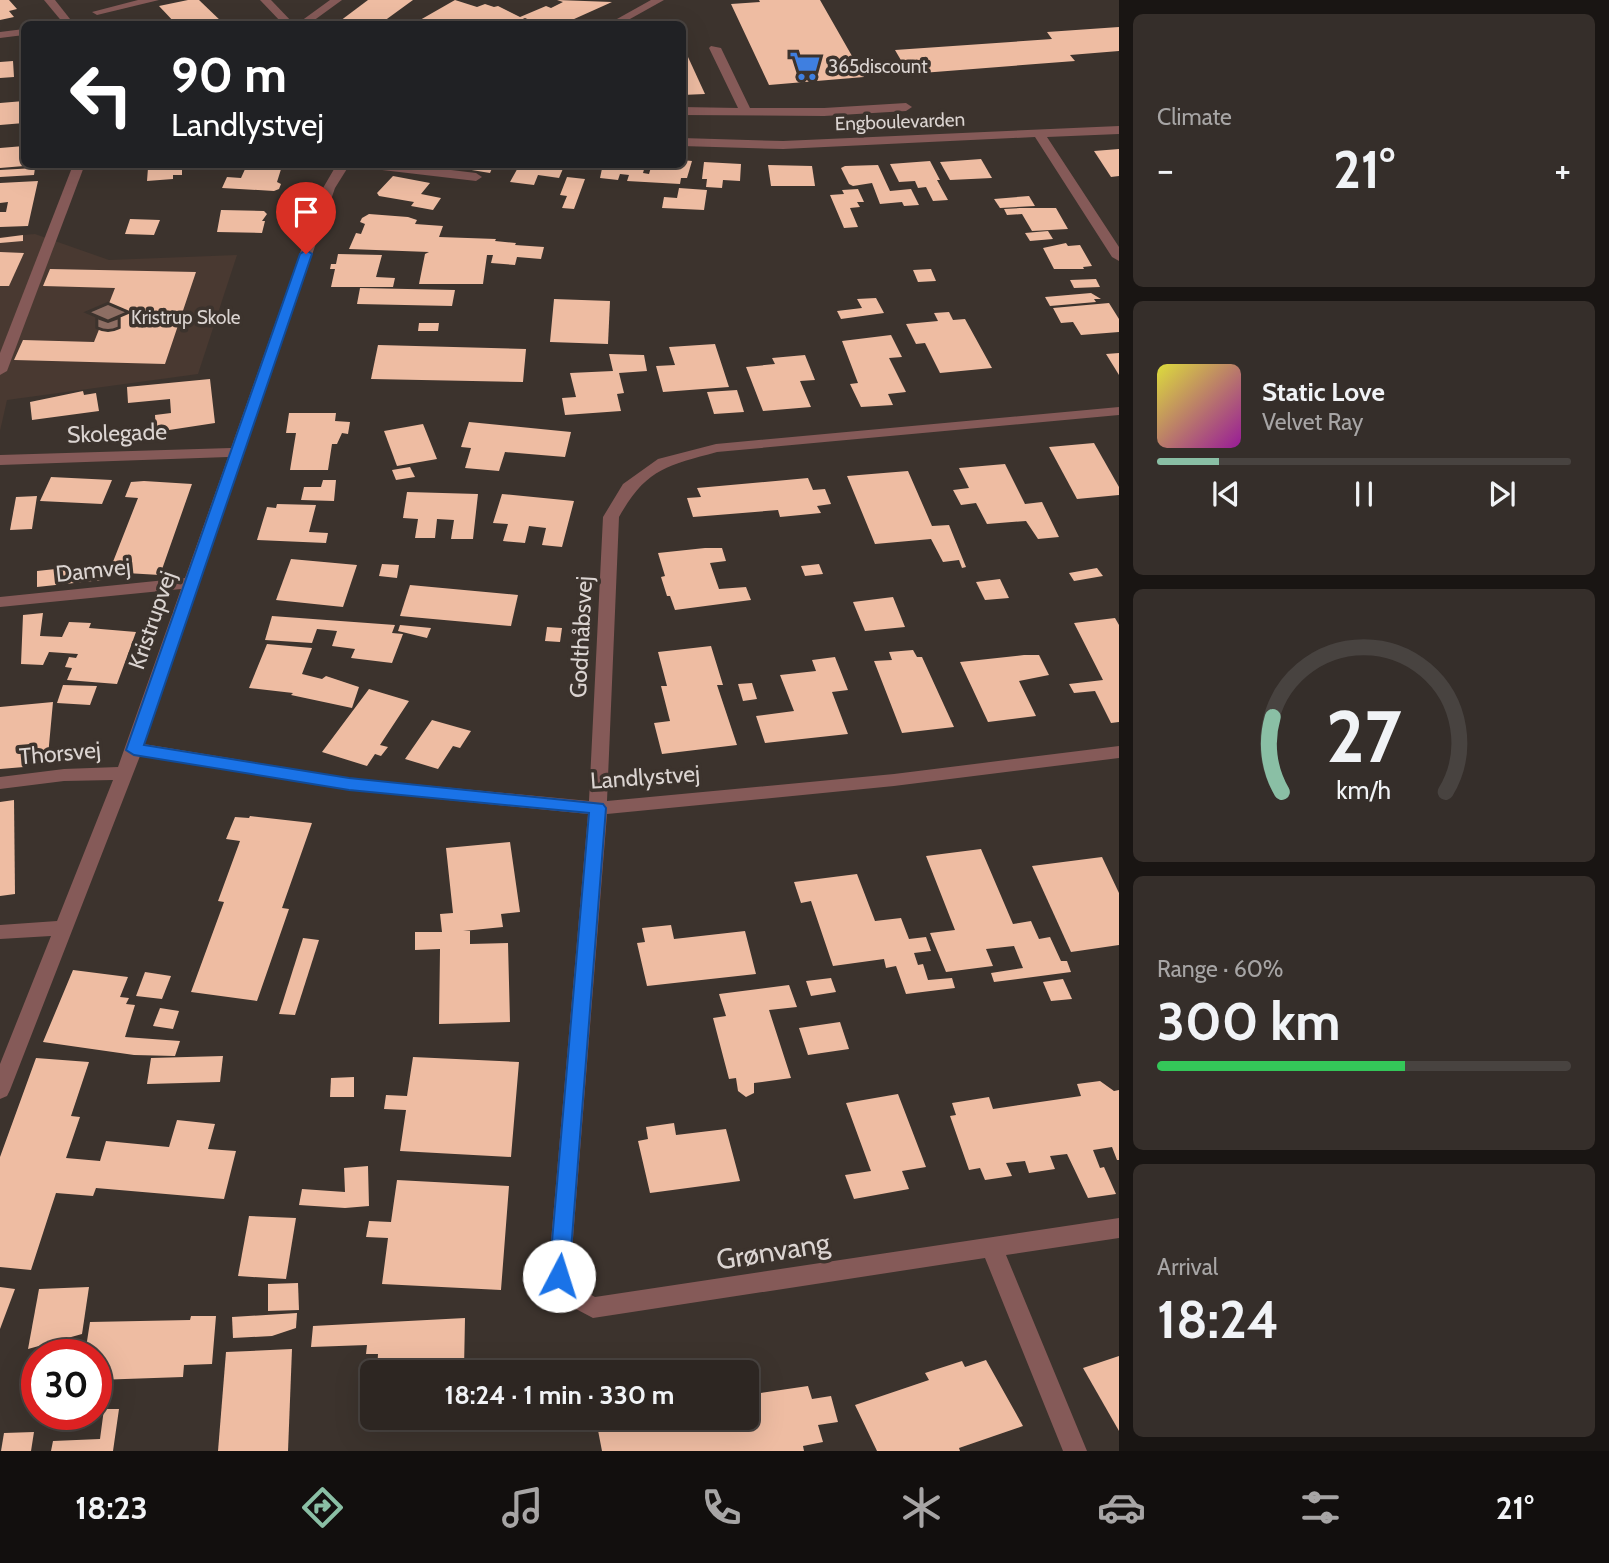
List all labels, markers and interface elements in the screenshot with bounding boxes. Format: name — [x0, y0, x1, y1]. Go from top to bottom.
text: 90 m — [171, 45, 287, 104]
icon: left — [56, 49, 147, 140]
supermarket icon: 365discount — [788, 49, 822, 83]
place label: 365discount — [828, 55, 928, 78]
text: Climate — [1157, 103, 1232, 131]
text: Landlystvej — [171, 105, 324, 144]
street label: Engboulevarden — [834, 108, 966, 135]
text: 21° — [1333, 138, 1395, 201]
text: − — [1157, 146, 1174, 193]
text: + — [1554, 146, 1571, 193]
pin — [276, 182, 336, 254]
icon: arrive — [287, 193, 325, 231]
school or university icon: Kristrup Skole — [91, 300, 125, 334]
place label: Kristrup Skole — [131, 306, 241, 329]
text: Static Love — [1262, 376, 1385, 408]
text: Velvet Ray — [1262, 408, 1363, 436]
street label: Skolegade — [67, 417, 168, 449]
icon: previous — [1207, 475, 1245, 513]
icon: pause — [1345, 475, 1383, 513]
icon: next — [1483, 475, 1521, 513]
street label: Damvej — [54, 552, 132, 588]
street label: Kristrupvej — [122, 567, 182, 673]
street label: Godthåbsvej — [564, 575, 598, 699]
text: 27 — [1326, 692, 1402, 780]
street label: Thorsvej — [18, 735, 102, 771]
street label: Landlystvej — [589, 759, 701, 795]
text: km/h — [1337, 774, 1391, 804]
text: Range · 60% — [1157, 955, 1284, 983]
text: 300 km — [1157, 990, 1341, 1053]
street label: Grønvang — [714, 1225, 833, 1277]
position arrow — [522, 1239, 596, 1313]
text: Arrival — [1157, 1253, 1218, 1281]
text: 18:24 — [1157, 1288, 1279, 1351]
speed limit sign: 30 — [21, 1339, 112, 1430]
text: 18:24 · 1 min · 330 m — [445, 1379, 674, 1411]
icon: directions — [298, 1483, 347, 1532]
icon: music — [498, 1483, 547, 1532]
icon: phone — [697, 1483, 746, 1532]
icon: climate — [897, 1483, 946, 1532]
icon: car — [1097, 1483, 1146, 1532]
icon: filters — [1296, 1483, 1345, 1532]
text: 18:23 — [75, 1488, 148, 1527]
text: 21° — [1496, 1488, 1534, 1527]

